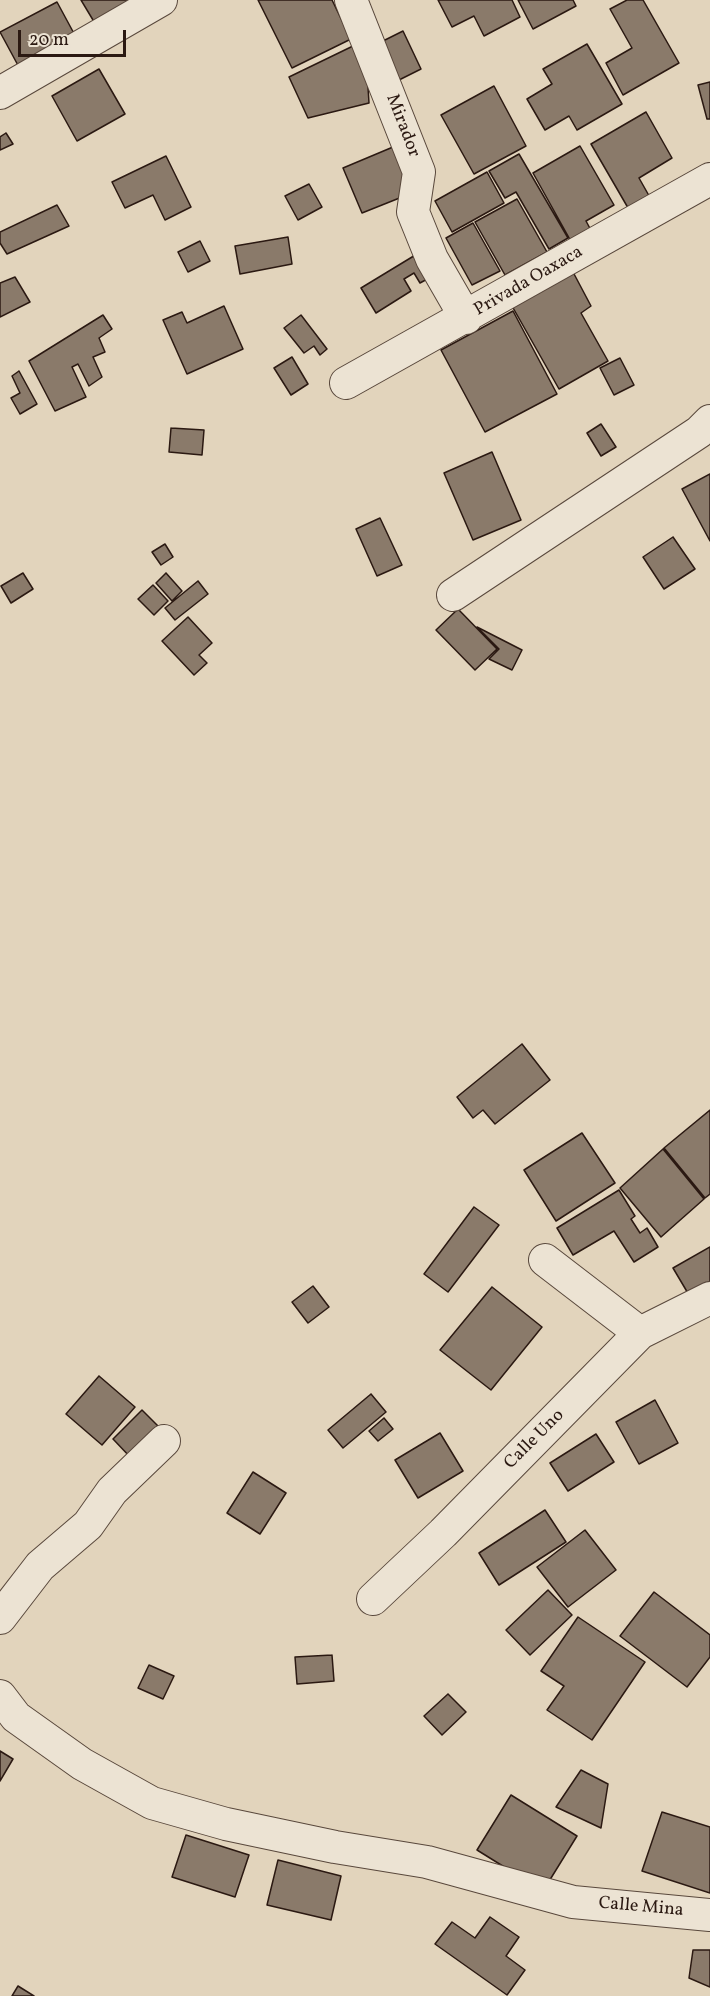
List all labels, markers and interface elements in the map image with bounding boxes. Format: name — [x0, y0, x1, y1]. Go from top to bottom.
scale bar — [21, 18, 129, 56]
text: 20 m — [29, 28, 69, 53]
street label: Mirador — [380, 91, 424, 161]
street label: Privada Oaxaca — [471, 242, 587, 322]
street label: Calle Uno — [500, 1405, 570, 1475]
street label: Calle Mina — [597, 1894, 685, 1922]

